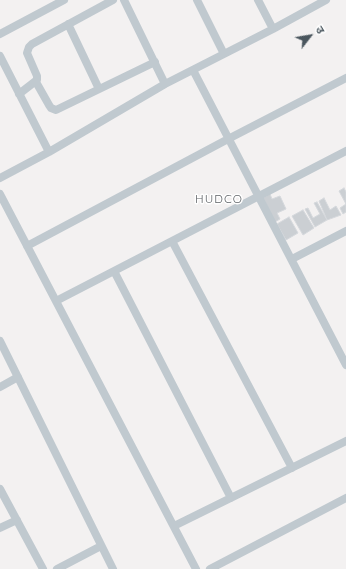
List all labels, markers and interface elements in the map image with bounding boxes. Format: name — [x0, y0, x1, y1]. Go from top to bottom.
north arrow — [290, 16, 330, 56]
text: उ — [313, 23, 328, 36]
district label: HUDCO — [195, 192, 243, 206]

